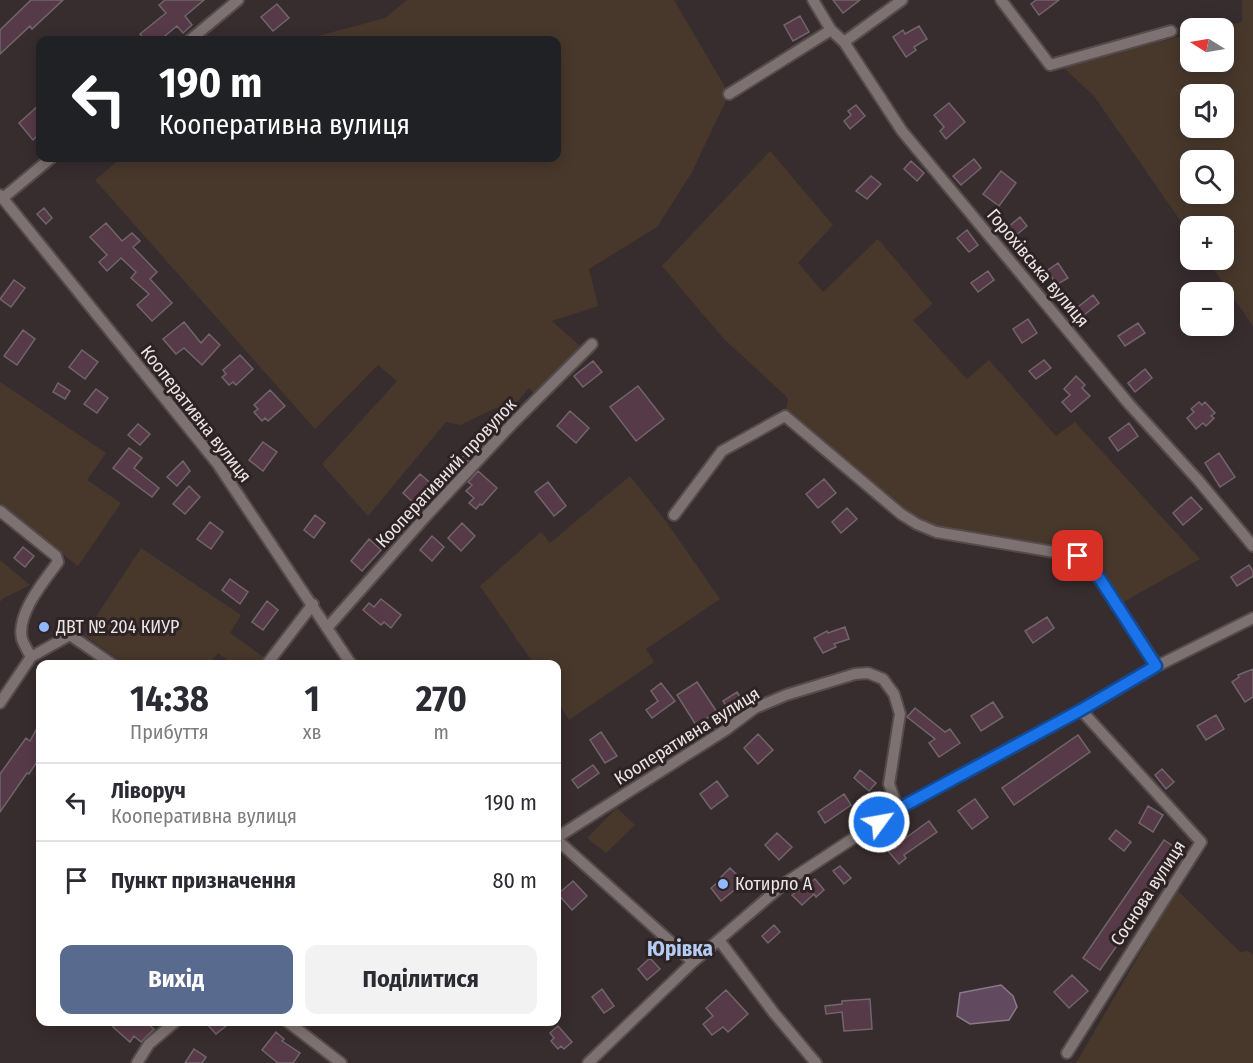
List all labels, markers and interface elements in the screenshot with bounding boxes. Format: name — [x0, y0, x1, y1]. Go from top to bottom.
north arrow — [1180, 18, 1234, 72]
map controls — [1180, 18, 1234, 336]
text: 190 m — [159, 58, 262, 108]
icon: left — [60, 60, 138, 138]
button: sound — [1180, 84, 1234, 138]
text: Кооперативна вулиця — [159, 109, 410, 141]
button: search — [1180, 150, 1234, 204]
street label: Горохівська вулиця — [982, 204, 1094, 332]
button: + — [1180, 216, 1234, 270]
button: − — [1180, 282, 1234, 336]
street label: Кооперативна вулиця — [136, 341, 256, 487]
street label: Кооперативний провулок — [371, 393, 521, 552]
pin — [1052, 530, 1103, 581]
icon: arrive — [1061, 539, 1094, 572]
place label: ДВТ № 204 КИУР — [55, 616, 179, 638]
marker: ДВТ № 204 КИУР — [37, 620, 51, 634]
text: 14:38 — [130, 677, 209, 721]
text: 1 — [305, 677, 320, 721]
text: 270 — [416, 677, 467, 721]
street label: Кооперативна вулиця — [610, 682, 764, 790]
text: Прибуття — [130, 720, 209, 744]
text: хв — [303, 720, 322, 744]
text: m — [434, 720, 449, 744]
text: Ліворуч — [111, 777, 186, 804]
icon: left — [60, 786, 93, 819]
text: 190 m — [484, 789, 537, 816]
position arrow — [847, 790, 911, 854]
text: Кооперативна вулиця — [111, 804, 297, 828]
street label: Соснова вулиця — [1106, 836, 1190, 950]
icon: arrive — [60, 864, 93, 897]
text: Пункт призначення — [111, 867, 296, 894]
text: 80 m — [492, 867, 537, 894]
place label: Котирло А — [735, 873, 813, 895]
marker: Котирло А — [716, 877, 730, 891]
district label: Юрівка — [647, 936, 713, 962]
button: Вихід — [60, 945, 293, 1014]
button: Поділитися — [305, 945, 537, 1014]

